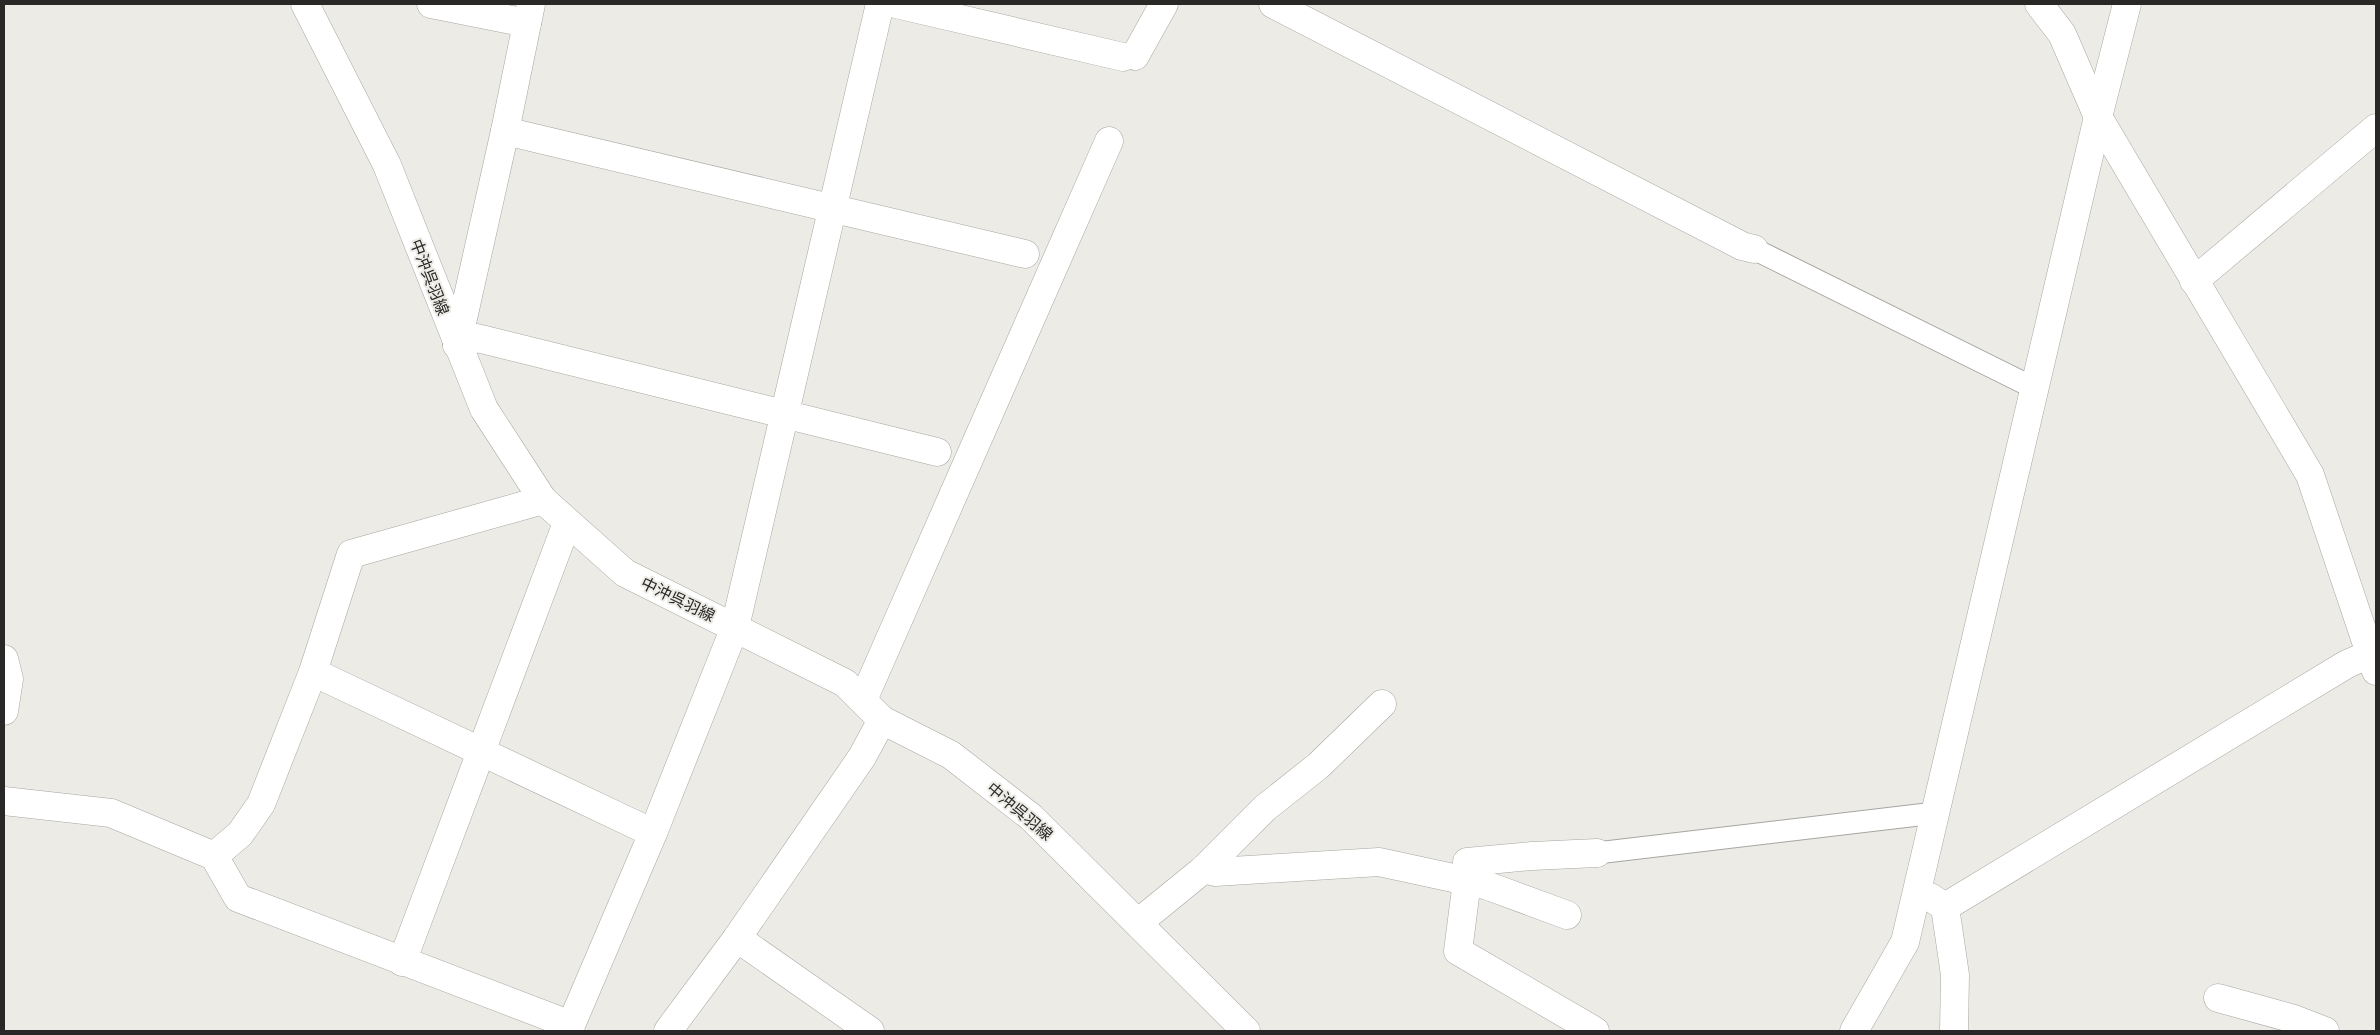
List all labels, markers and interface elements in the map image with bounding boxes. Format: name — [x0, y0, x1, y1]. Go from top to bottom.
street label: 中沖呉羽線 — [406, 236, 454, 318]
street label: 中沖呉羽線 — [638, 572, 718, 626]
street label: 中沖呉羽線 — [983, 778, 1057, 844]

